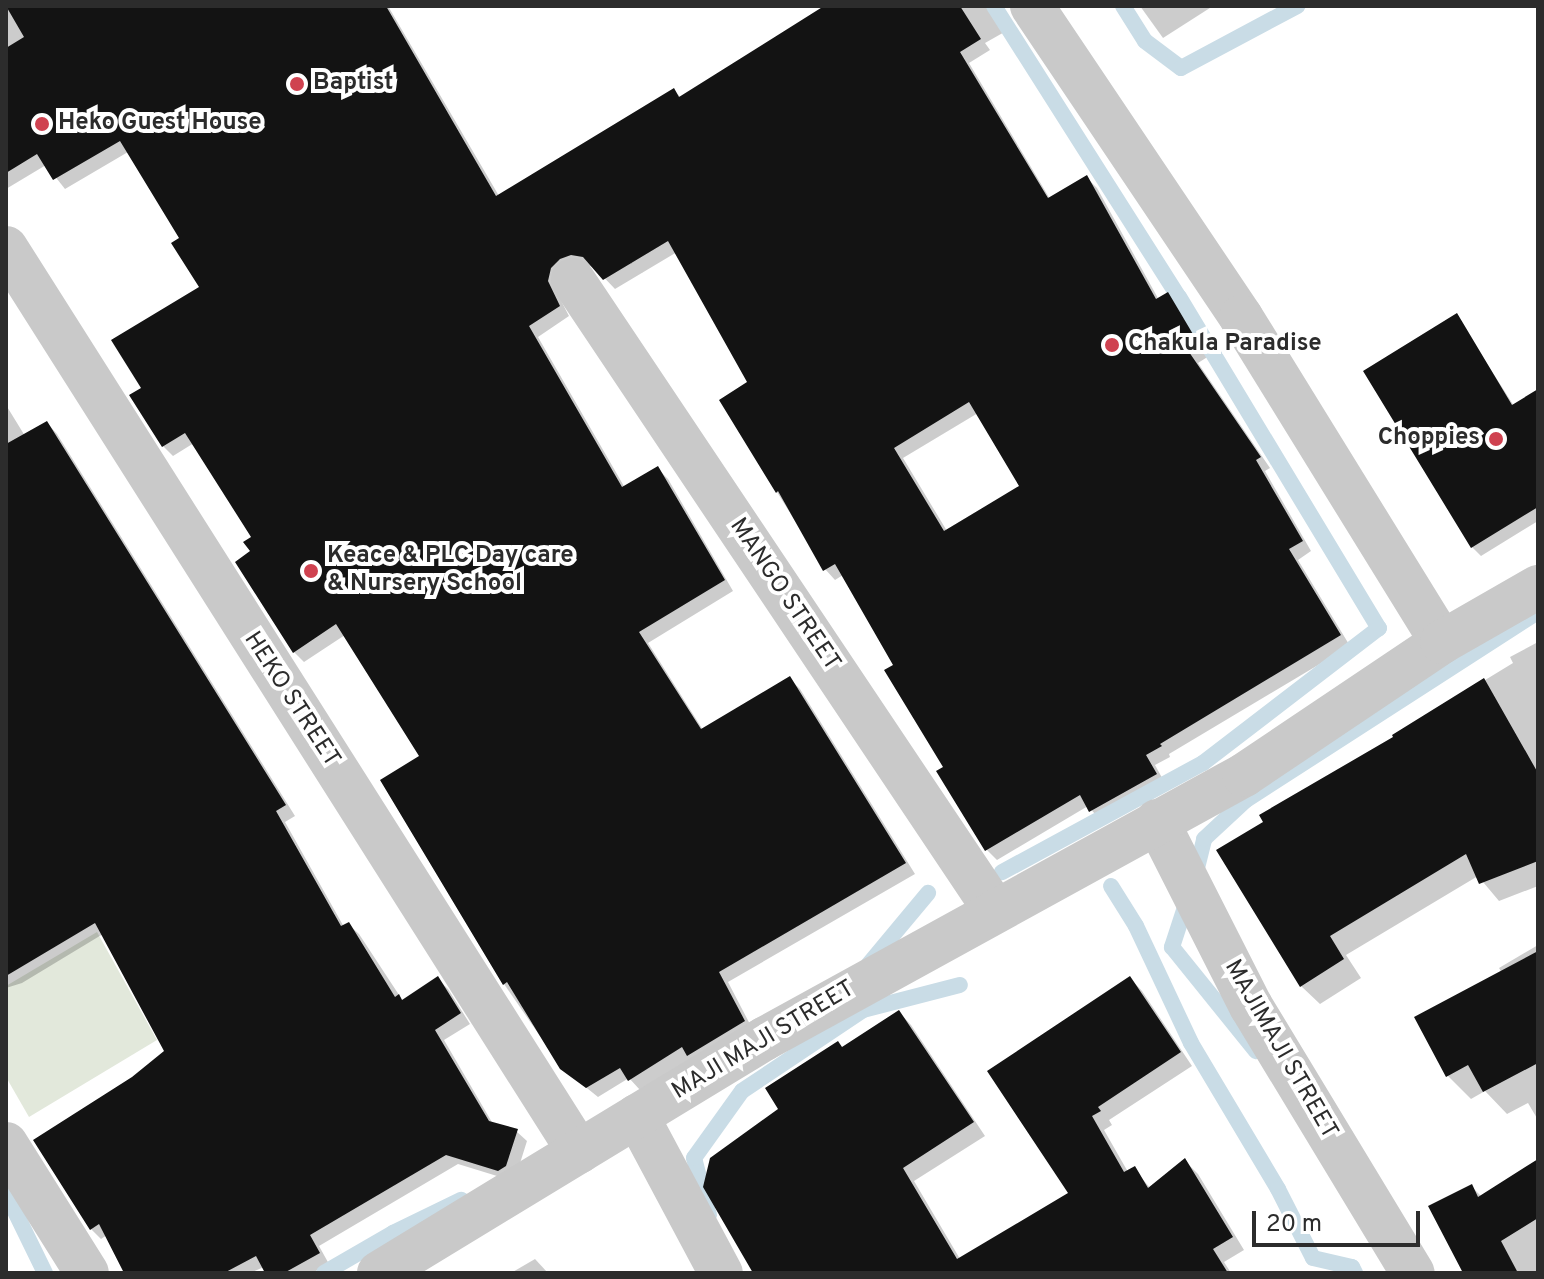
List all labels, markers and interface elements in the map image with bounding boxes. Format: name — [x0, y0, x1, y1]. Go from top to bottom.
place label: Baptist — [313, 70, 394, 98]
marker: Baptist — [288, 75, 306, 93]
place label: Heko Guest House — [58, 110, 262, 138]
marker: Heko Guest House — [33, 115, 51, 133]
place label: Chakula Paradise — [1128, 331, 1322, 359]
marker: Chakula Paradise — [1103, 336, 1121, 354]
place label: Choppies — [1378, 425, 1480, 453]
marker: Choppies — [1487, 430, 1505, 448]
street label: MANGO STREET — [722, 513, 846, 677]
place label: Keace & PLC Day care & Nursery School — [327, 543, 574, 599]
marker: Keace & PLC Day care & Nursery School — [302, 562, 320, 580]
street label: HEKO STREET — [237, 627, 345, 773]
street label: MAJIMAJI STREET — [1217, 955, 1343, 1145]
street label: MAJI MAJI STREET — [667, 975, 861, 1107]
scale bar — [1256, 1195, 1424, 1245]
text: 20 m — [1266, 1210, 1322, 1240]

